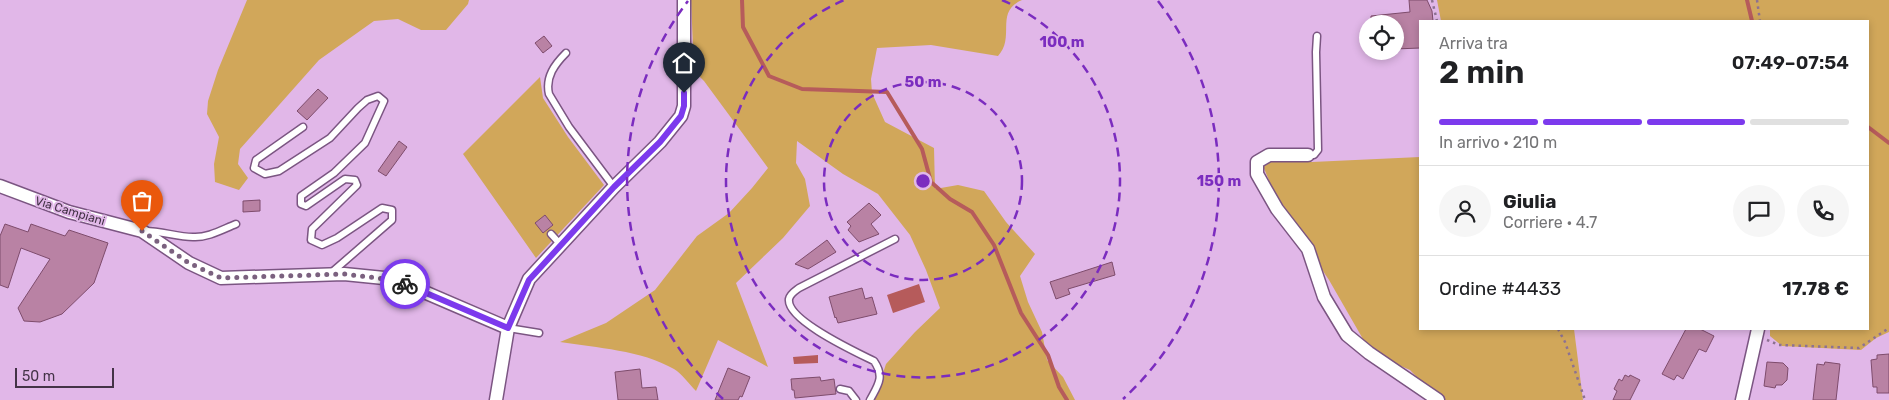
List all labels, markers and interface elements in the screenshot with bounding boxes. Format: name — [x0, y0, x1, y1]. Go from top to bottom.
map controls — [1359, 15, 1404, 60]
button: locate — [1359, 15, 1404, 60]
text: 100 m — [1040, 33, 1084, 51]
text: Arriva tra — [1439, 34, 1508, 53]
pin — [663, 42, 705, 93]
icon: home — [670, 49, 698, 77]
text: 07:49–07:54 — [1732, 51, 1849, 74]
text: 2 min — [1439, 53, 1524, 91]
text: 50 m — [905, 73, 941, 91]
text: In arrivo · 210 m — [1439, 133, 1557, 152]
centre of rings — [914, 172, 932, 190]
text: 150 m — [1197, 172, 1241, 190]
pin — [121, 180, 163, 231]
button: person — [1439, 185, 1491, 237]
button: chat — [1733, 185, 1785, 237]
button: phone — [1797, 185, 1849, 237]
icon: bag — [128, 187, 156, 215]
text: Giulia — [1503, 190, 1556, 213]
street label: Via Campiani — [33, 194, 107, 228]
text: Corriere · 4.7 — [1503, 213, 1597, 232]
courier — [380, 259, 430, 309]
icon: bike — [391, 270, 419, 298]
text: Ordine #4433 — [1439, 277, 1561, 300]
text: 17.78 € — [1782, 277, 1849, 300]
scale bar — [15, 365, 114, 388]
text: 50 m — [22, 368, 55, 385]

